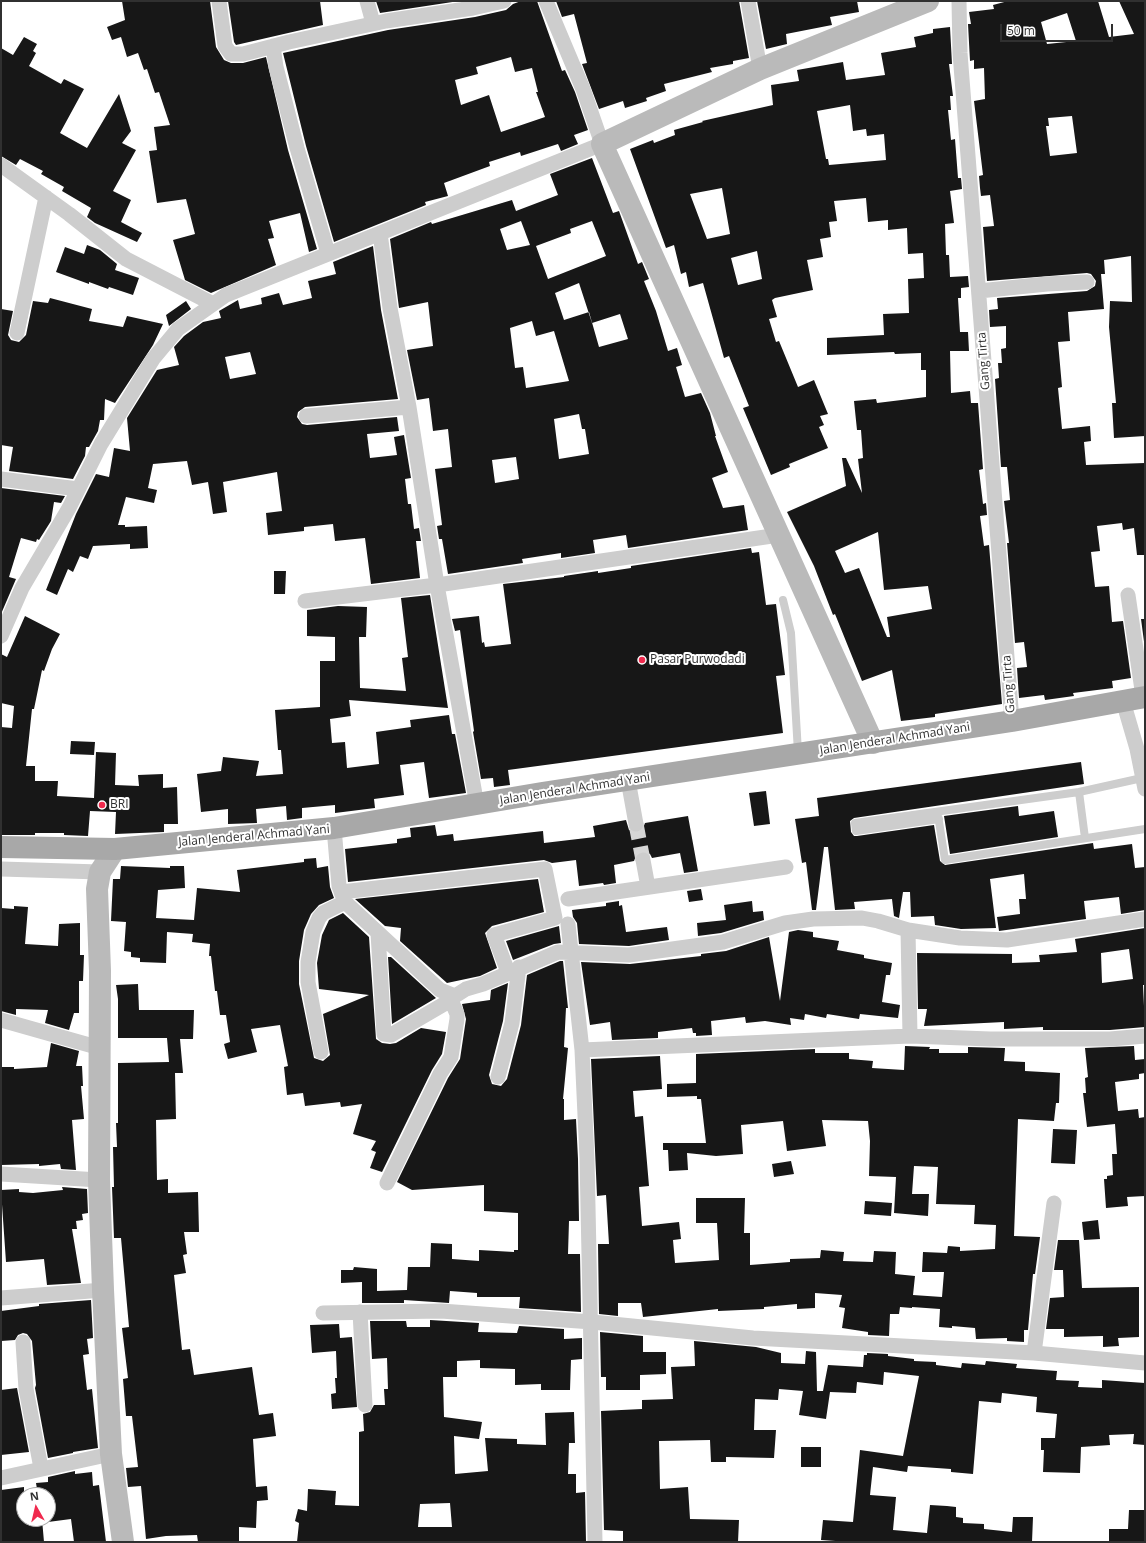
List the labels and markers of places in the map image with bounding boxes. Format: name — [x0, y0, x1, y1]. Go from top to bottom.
place label: Pasar Purwodadi — [650, 653, 745, 667]
marker: Pasar Purwodadi — [637, 655, 647, 665]
place label: BRI — [110, 798, 129, 812]
marker: BRI — [97, 800, 107, 810]

